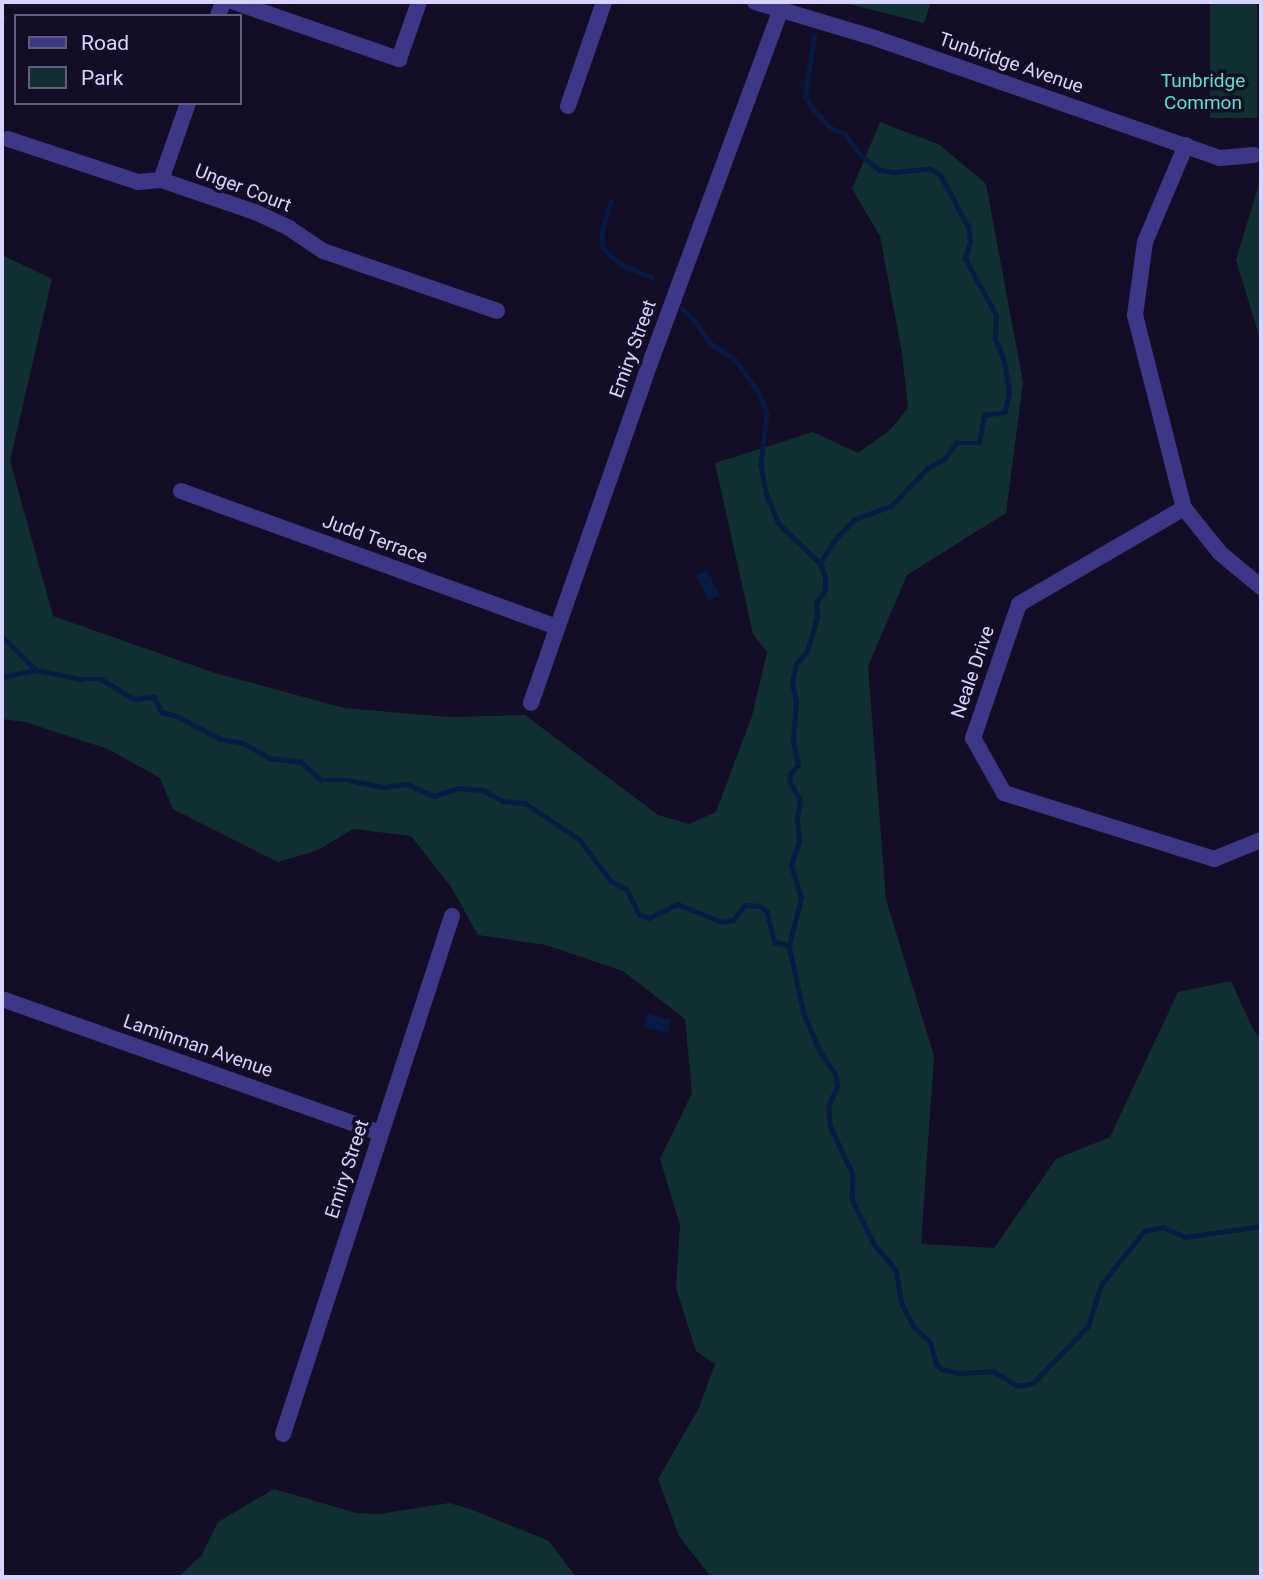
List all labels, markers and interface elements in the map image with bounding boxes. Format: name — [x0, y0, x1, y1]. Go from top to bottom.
legend — [14, 14, 242, 105]
street label: Tunbridge Avenue — [936, 28, 1086, 98]
text: Road — [81, 31, 129, 55]
text: Park — [81, 66, 123, 90]
park label: Tunbridge Common — [1161, 70, 1245, 114]
street label: Unger Court — [192, 159, 294, 217]
street label: Emiry Street — [605, 297, 661, 401]
street label: Judd Terrace — [319, 509, 431, 569]
street label: Neale Drive — [947, 623, 999, 721]
street label: Laminman Avenue — [120, 1010, 276, 1082]
street label: Emiry Street — [320, 1117, 374, 1221]

